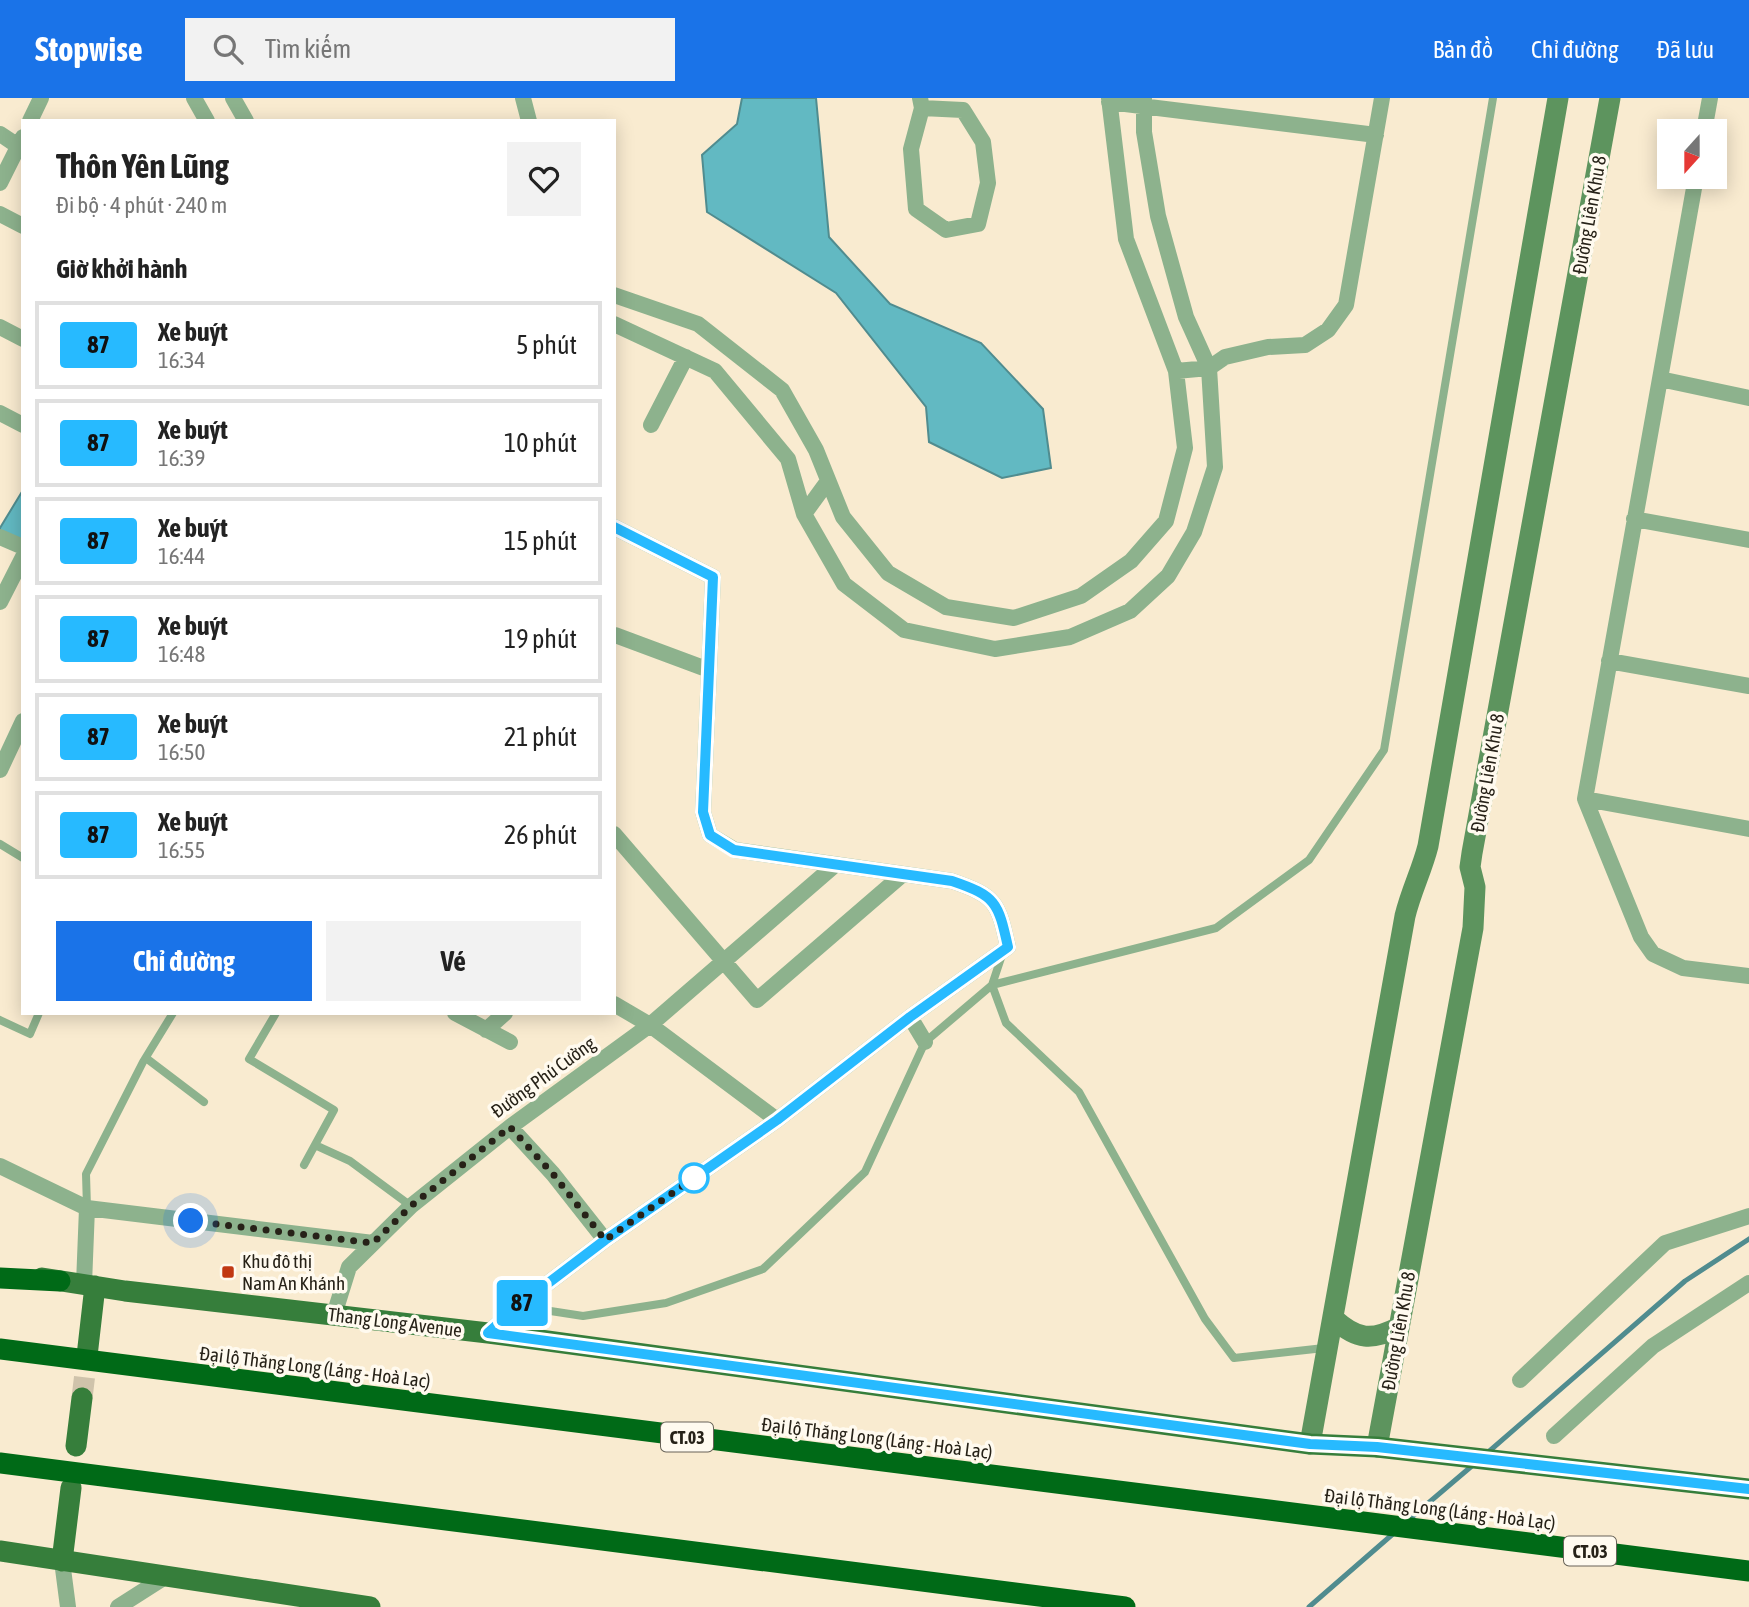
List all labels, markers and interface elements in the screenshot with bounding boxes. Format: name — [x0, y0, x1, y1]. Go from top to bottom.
search box — [185, 18, 675, 81]
text: Stopwise — [35, 30, 143, 68]
icon: search — [209, 30, 247, 68]
text: Tìm kiếm — [265, 34, 351, 64]
text: Bản đồ — [1433, 36, 1493, 63]
text: Chỉ đường — [1531, 36, 1619, 63]
text: Đã lưu — [1657, 36, 1714, 63]
north arrow — [1657, 119, 1727, 189]
map controls — [1657, 119, 1727, 189]
button: heart — [507, 142, 581, 216]
text: Thôn Yên Lũng — [56, 147, 229, 185]
street label: Đường Liên Khu 8 — [1568, 154, 1610, 276]
text: Đi bộ · 4 phút · 240 m — [56, 192, 227, 218]
text: Giờ khởi hành — [56, 254, 187, 284]
text: Xe buýt — [158, 317, 228, 347]
text: 5 phút — [516, 330, 577, 360]
text: 87 — [87, 331, 110, 358]
text: 16:34 — [158, 347, 205, 373]
text: Xe buýt — [158, 415, 228, 445]
text: 10 phút — [504, 428, 577, 458]
text: 87 — [87, 429, 110, 456]
text: 16:39 — [158, 445, 205, 471]
text: Xe buýt — [158, 513, 228, 543]
text: 15 phút — [504, 526, 577, 556]
text: 87 — [87, 527, 110, 554]
text: 16:44 — [158, 543, 205, 569]
text: Xe buýt — [158, 611, 228, 641]
text: 19 phút — [504, 624, 577, 654]
text: 87 — [87, 625, 110, 652]
text: 16:48 — [158, 641, 205, 667]
text: Xe buýt — [158, 709, 228, 739]
street label: Đường Liên Khu 8 — [1466, 712, 1508, 834]
text: 21 phút — [504, 722, 577, 752]
text: 87 — [87, 723, 110, 750]
text: 16:50 — [158, 739, 205, 765]
text: Xe buýt — [158, 807, 228, 837]
text: 26 phút — [504, 820, 577, 850]
text: 87 — [87, 821, 110, 848]
text: 16:55 — [158, 837, 205, 863]
button: Chỉ đường — [56, 921, 312, 1001]
button: Vé — [326, 921, 581, 1001]
street label: Đường Phú Cường — [487, 1031, 600, 1122]
unlabelled marker — [679, 1163, 709, 1193]
your location — [173, 1203, 208, 1238]
place label: Khu đô thị Nam An Khánh — [242, 1250, 345, 1294]
marker: Khu đô thị Nam An Khánh — [220, 1264, 236, 1280]
street label: Đường Liên Khu 8 — [1377, 1270, 1419, 1392]
line badge: 87 — [490, 1280, 554, 1326]
text: 87 — [511, 1289, 533, 1316]
street label: Thang Long Avenue — [327, 1303, 463, 1341]
street label: Đại lộ Thăng Long (Láng - Hoà Lạc) — [198, 1342, 432, 1392]
street label: Đại lộ Thăng Long (Láng - Hoà Lạc) — [760, 1413, 994, 1463]
road number: CT.03 — [661, 1422, 713, 1452]
street label: Đại lộ Thăng Long (Láng - Hoà Lạc) — [1323, 1484, 1557, 1534]
road number: CT.03 — [1564, 1536, 1616, 1566]

